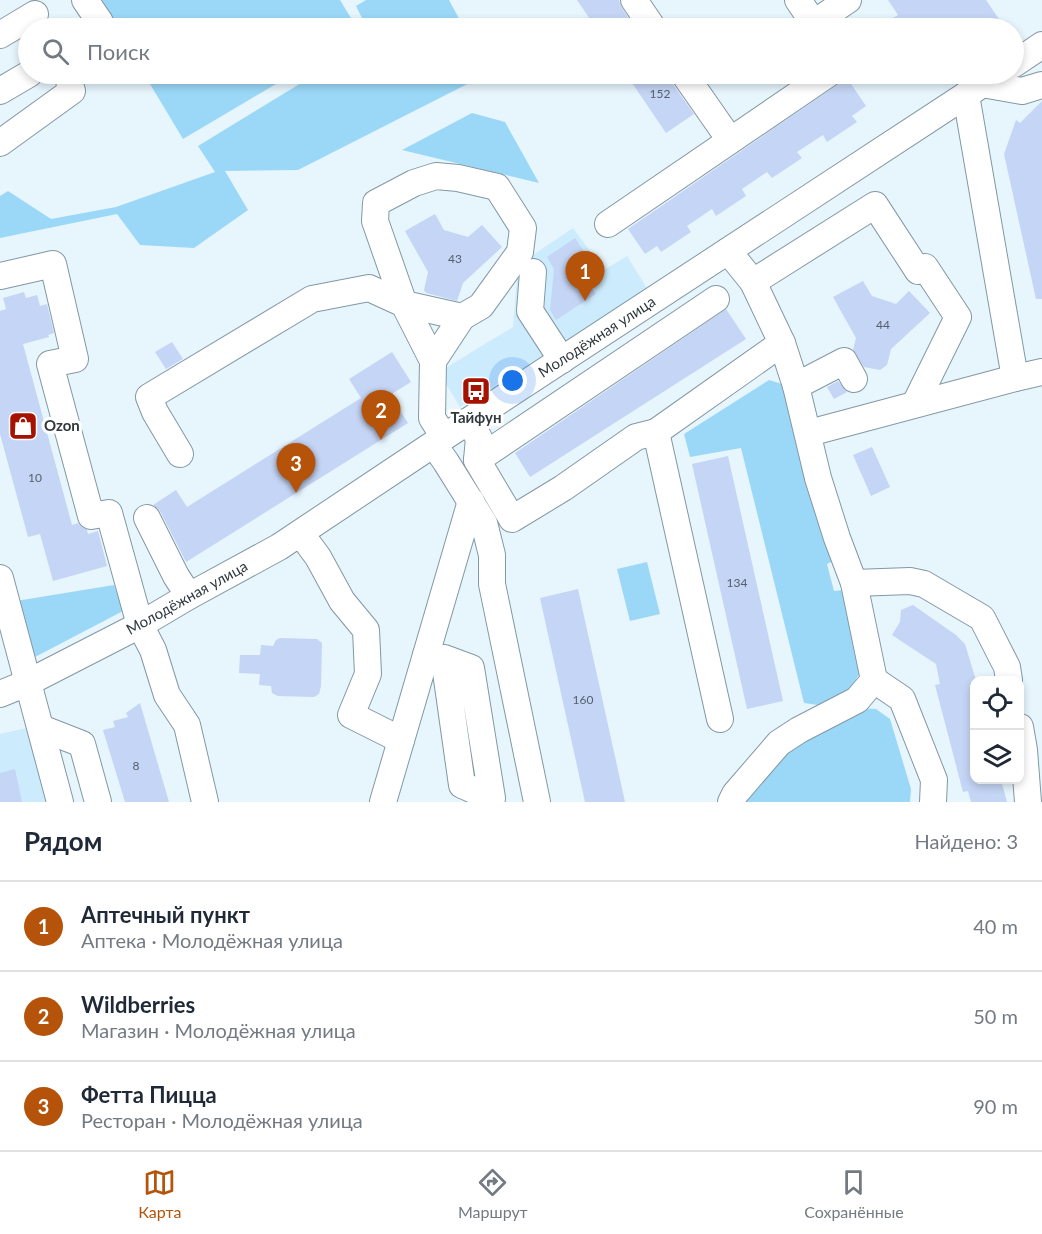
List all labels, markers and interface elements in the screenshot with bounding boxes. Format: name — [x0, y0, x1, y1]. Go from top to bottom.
search box — [18, 18, 1024, 84]
icon: search — [39, 35, 72, 68]
text: Поиск — [87, 38, 150, 65]
house number: 152 — [650, 86, 670, 101]
house number: 43 — [448, 251, 462, 266]
pin: 1 — [566, 252, 604, 301]
street label: Молодёжная улица — [535, 292, 658, 381]
house number: 44 — [876, 317, 890, 332]
your location — [498, 366, 527, 395]
bus stop icon: Тайфун — [460, 375, 492, 407]
pin: 2 — [362, 390, 400, 440]
place label: Тайфун — [451, 408, 501, 426]
shop icon: Ozon — [7, 410, 39, 442]
place label: Ozon — [44, 416, 80, 434]
pin: 3 — [276, 444, 316, 493]
house number: 10 — [28, 470, 42, 485]
street label: Молодёжная улица — [123, 556, 250, 638]
house number: 134 — [727, 575, 747, 590]
map controls — [970, 676, 1024, 784]
button: locate — [970, 676, 1024, 730]
house number: 160 — [573, 692, 593, 707]
button: layers — [970, 730, 1024, 784]
house number: 8 — [133, 758, 140, 773]
text: Рядом — [24, 825, 102, 857]
text: Найдено: 3 — [915, 829, 1018, 853]
text: Аптечный пункт — [81, 901, 250, 928]
text: 1 — [38, 914, 49, 938]
text: 40 m — [973, 914, 1018, 938]
text: Аптека · Молодёжная улица — [81, 928, 343, 952]
text: Wildberries — [81, 991, 195, 1018]
text: 2 — [38, 1004, 49, 1028]
text: 50 m — [973, 1004, 1018, 1028]
text: Магазин · Молодёжная улица — [81, 1018, 356, 1042]
text: Фетта Пицца — [81, 1081, 217, 1108]
text: 3 — [38, 1094, 49, 1118]
text: 90 m — [973, 1094, 1018, 1118]
text: Ресторан · Молодёжная улица — [81, 1108, 363, 1132]
tab: Карта — [138, 1166, 181, 1221]
tab: Маршрут — [458, 1166, 528, 1221]
tab: Сохранённые — [804, 1166, 904, 1221]

